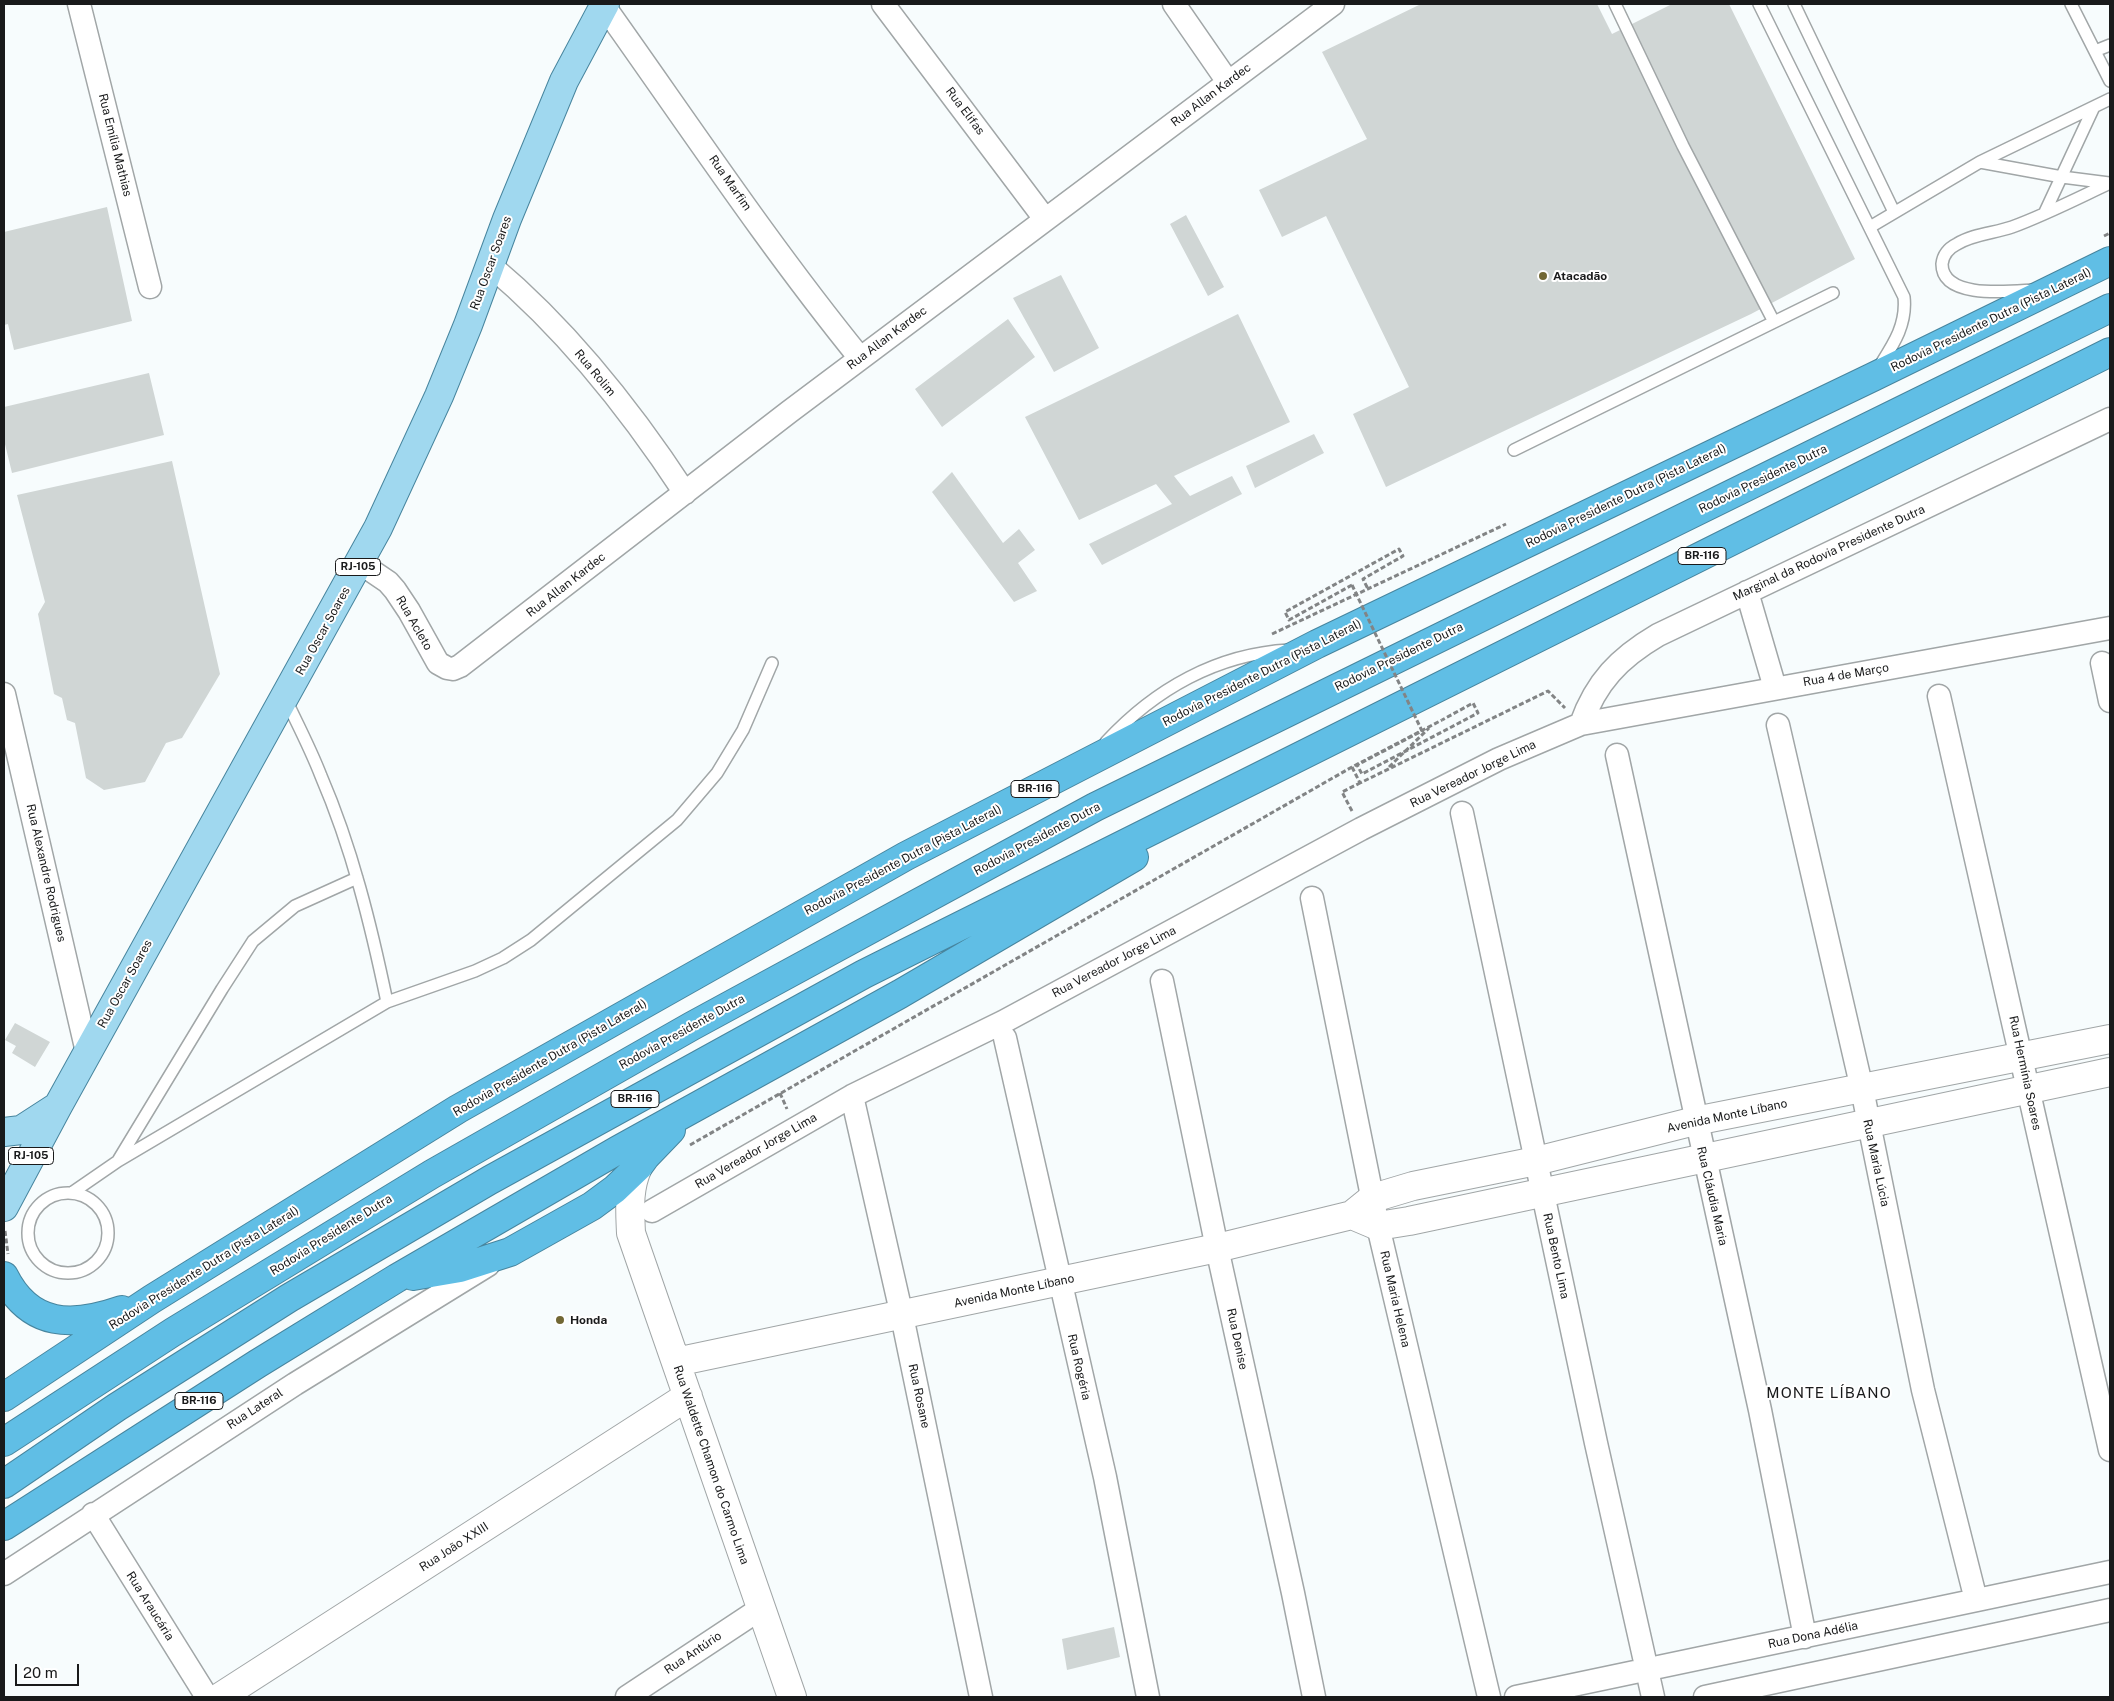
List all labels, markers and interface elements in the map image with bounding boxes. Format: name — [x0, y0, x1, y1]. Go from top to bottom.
street label: Rua Allan Kardec — [1168, 60, 1254, 130]
street label: Rua Elifas — [942, 84, 988, 138]
street label: Rua Emília Mathias — [95, 92, 135, 198]
street label: Rua Marfim — [706, 152, 754, 214]
street label: Rua Oscar Soares — [467, 214, 515, 312]
street label: Rodovia Presidente Dutra (Pista Lateral) — [1888, 265, 2094, 375]
place label: Atacadão — [1553, 269, 1607, 283]
marker: Atacadão — [1537, 270, 1549, 282]
street label: Rua Allan Kardec — [844, 303, 930, 373]
street label: Rua Rolim — [571, 347, 619, 399]
street label: Rodovia Presidente Dutra (Pista Lateral) — [1523, 441, 1729, 551]
street label: Rodovia Presidente Dutra — [1696, 442, 1830, 516]
street label: Marginal da Rodovia Presidente Dutra — [1731, 502, 1927, 604]
road number: BR-116 — [1678, 548, 1726, 564]
street label: Rua Allan Kardec — [524, 550, 608, 620]
road number: RJ-105 — [336, 558, 380, 576]
street label: Rua Oscar Soares — [293, 584, 353, 678]
street label: Rua Acleto — [393, 593, 435, 653]
street label: Rodovia Presidente Dutra (Pista Lateral) — [1160, 616, 1364, 730]
street label: Rodovia Presidente Dutra — [1332, 620, 1466, 694]
street label: Rua 4 de Março — [1802, 660, 1890, 690]
street label: Rua Vereador Jorge Lima — [1408, 737, 1538, 811]
road number: BR-116 — [1011, 781, 1059, 798]
street label: Rodovia Presidente Dutra — [971, 800, 1103, 878]
street label: Rodovia Presidente Dutra (Pista Lateral) — [802, 802, 1004, 918]
street label: Rua Alexandre Rodrigues — [23, 803, 69, 943]
street label: Rua Vereador Jorge Lima — [1050, 923, 1178, 1001]
street label: Rua Oscar Soares — [95, 937, 155, 1031]
street label: Rodovia Presidente Dutra — [617, 992, 747, 1072]
street label: Rodovia Presidente Dutra (Pista Lateral) — [451, 996, 649, 1120]
street label: Rua Hermínia Soares — [2006, 1014, 2044, 1132]
road number: BR-116 — [611, 1090, 659, 1108]
street label: Avenida Monte Líbano — [1666, 1096, 1788, 1136]
street label: Rua Vereador Jorge Lima — [693, 1110, 819, 1192]
street label: Rua Maria Lúcia — [1860, 1118, 1892, 1208]
street label: Rua Cláudia Maria — [1694, 1145, 1730, 1247]
road number: RJ-105 — [8, 1148, 54, 1164]
street label: Rodovia Presidente Dutra — [267, 1192, 395, 1278]
street label: Rodovia Presidente Dutra (Pista Lateral) — [106, 1203, 302, 1333]
street label: Rua Bento Lima — [1540, 1212, 1572, 1300]
street label: Rua Maria Helena — [1377, 1249, 1413, 1349]
street label: Avenida Monte Líbano — [953, 1271, 1075, 1311]
street label: Rua Denise — [1223, 1307, 1251, 1371]
place label: Honda — [570, 1313, 607, 1327]
marker: Honda — [554, 1314, 566, 1326]
street label: Rua Rogéria — [1064, 1332, 1094, 1402]
street label: Rua Rosane — [905, 1362, 933, 1430]
street label: Rua Waldette Chamon do Carmo Lima — [670, 1364, 752, 1566]
district label: MONTE LÍBANO — [1765, 1384, 1893, 1402]
street label: Rua Lateral — [224, 1386, 286, 1432]
road number: BR-116 — [175, 1392, 223, 1410]
street label: Rua João XXIII — [417, 1519, 491, 1575]
street label: Rua Araucária — [123, 1569, 177, 1643]
street label: Rua Dona Adélia — [1767, 1618, 1859, 1652]
street label: Rua Antúrio — [662, 1629, 724, 1677]
scale bar — [18, 1654, 81, 1686]
text: 20 m — [23, 1664, 58, 1681]

